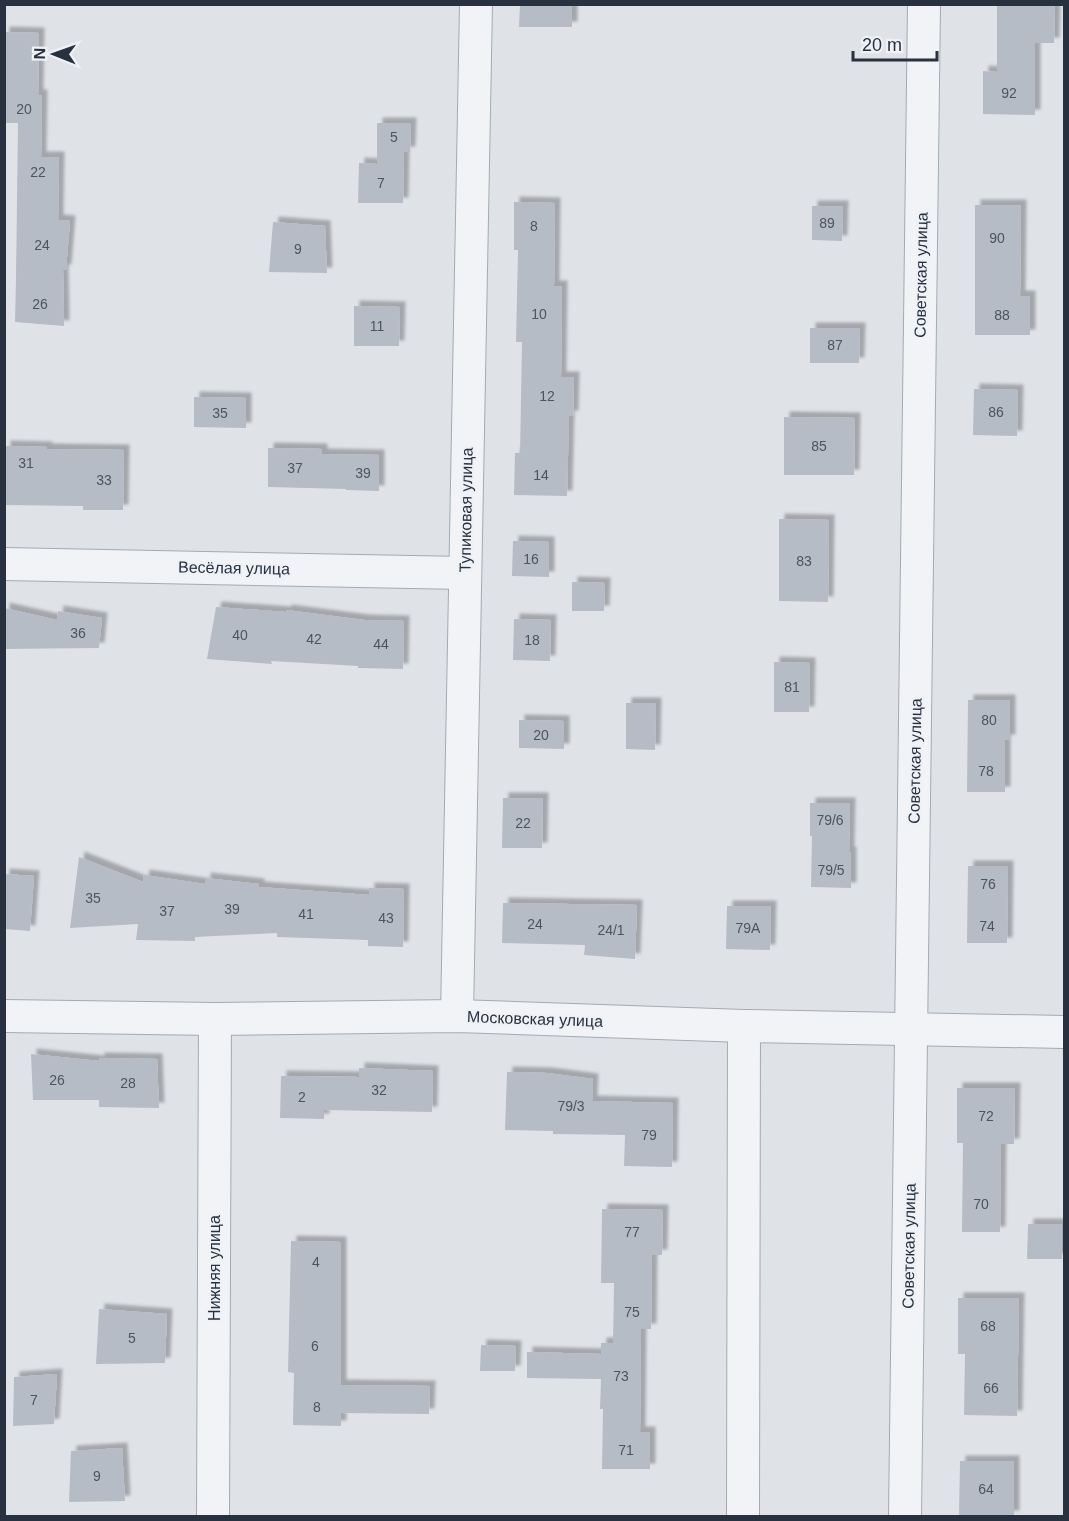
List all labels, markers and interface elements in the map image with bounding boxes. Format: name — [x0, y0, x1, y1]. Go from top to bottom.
north arrow — [24, 24, 84, 84]
scale bar — [853, 24, 937, 62]
text: 20 m — [862, 35, 902, 55]
text: N — [31, 48, 48, 60]
house number: 92 — [1001, 85, 1017, 101]
house number: 20 — [16, 101, 32, 117]
house number: 5 — [390, 129, 398, 145]
house number: 22 — [30, 164, 46, 180]
house number: 7 — [377, 175, 385, 191]
street label: Советская улица — [911, 212, 931, 338]
house number: 89 — [819, 215, 835, 231]
house number: 8 — [530, 218, 538, 234]
house number: 90 — [989, 230, 1005, 246]
house number: 24 — [34, 237, 50, 253]
house number: 9 — [294, 241, 302, 257]
house number: 26 — [32, 296, 48, 312]
house number: 10 — [531, 306, 547, 322]
house number: 88 — [994, 307, 1010, 323]
house number: 11 — [370, 318, 384, 334]
house number: 87 — [827, 337, 843, 353]
house number: 12 — [539, 388, 555, 404]
house number: 86 — [988, 404, 1004, 420]
house number: 35 — [212, 405, 228, 421]
house number: 85 — [811, 438, 827, 454]
street label: Тупиковая улица — [456, 447, 476, 573]
house number: 31 — [18, 455, 34, 471]
house number: 37 — [287, 460, 303, 476]
house number: 39 — [355, 465, 371, 481]
house number: 14 — [533, 467, 549, 483]
house number: 33 — [96, 472, 112, 488]
house number: 16 — [523, 551, 539, 567]
house number: 83 — [796, 553, 812, 569]
street label: Весёлая улица — [178, 559, 290, 577]
house number: 36 — [70, 625, 86, 641]
house number: 40 — [232, 627, 248, 643]
house number: 42 — [306, 631, 322, 647]
house number: 18 — [524, 632, 540, 648]
house number: 44 — [373, 636, 389, 652]
house number: 81 — [784, 679, 800, 695]
street label: Советская улица — [905, 698, 925, 824]
house number: 80 — [981, 712, 997, 728]
house number: 20 — [533, 727, 549, 743]
house number: 78 — [978, 763, 994, 779]
house number: 79/6 — [816, 812, 844, 828]
house number: 22 — [515, 815, 531, 831]
house number: 79/5 — [817, 862, 845, 878]
house number: 76 — [980, 876, 996, 892]
house number: 35 — [85, 890, 101, 906]
house number: 39 — [224, 901, 240, 917]
house number: 37 — [159, 903, 175, 919]
house number: 41 — [298, 906, 314, 922]
house number: 43 — [378, 910, 394, 926]
house number: 24 — [527, 916, 543, 932]
house number: 74 — [979, 918, 995, 934]
house number: 79А — [736, 920, 761, 936]
house number: 24/1 — [597, 922, 625, 938]
street label: Московская улица — [467, 1008, 603, 1030]
house number: 26 — [49, 1072, 65, 1088]
house number: 28 — [120, 1075, 136, 1091]
house number: 32 — [371, 1082, 387, 1098]
house number: 2 — [298, 1089, 306, 1105]
house number: 79/3 — [557, 1098, 585, 1114]
house number: 72 — [978, 1108, 994, 1124]
house number: 79 — [641, 1127, 657, 1143]
street label: Советская улица — [899, 1183, 919, 1309]
house number: 70 — [973, 1196, 989, 1212]
street label: Нижняя улица — [206, 1215, 223, 1321]
house number: 77 — [624, 1224, 640, 1240]
house number: 4 — [312, 1254, 320, 1270]
house number: 75 — [624, 1304, 640, 1320]
house number: 68 — [980, 1318, 996, 1334]
house number: 5 — [128, 1330, 136, 1346]
house number: 6 — [311, 1338, 319, 1354]
house number: 73 — [613, 1368, 629, 1384]
house number: 66 — [983, 1380, 999, 1396]
house number: 7 — [30, 1392, 38, 1408]
house number: 8 — [313, 1399, 321, 1415]
house number: 71 — [618, 1442, 634, 1458]
house number: 9 — [93, 1468, 101, 1484]
house number: 64 — [978, 1481, 994, 1497]

